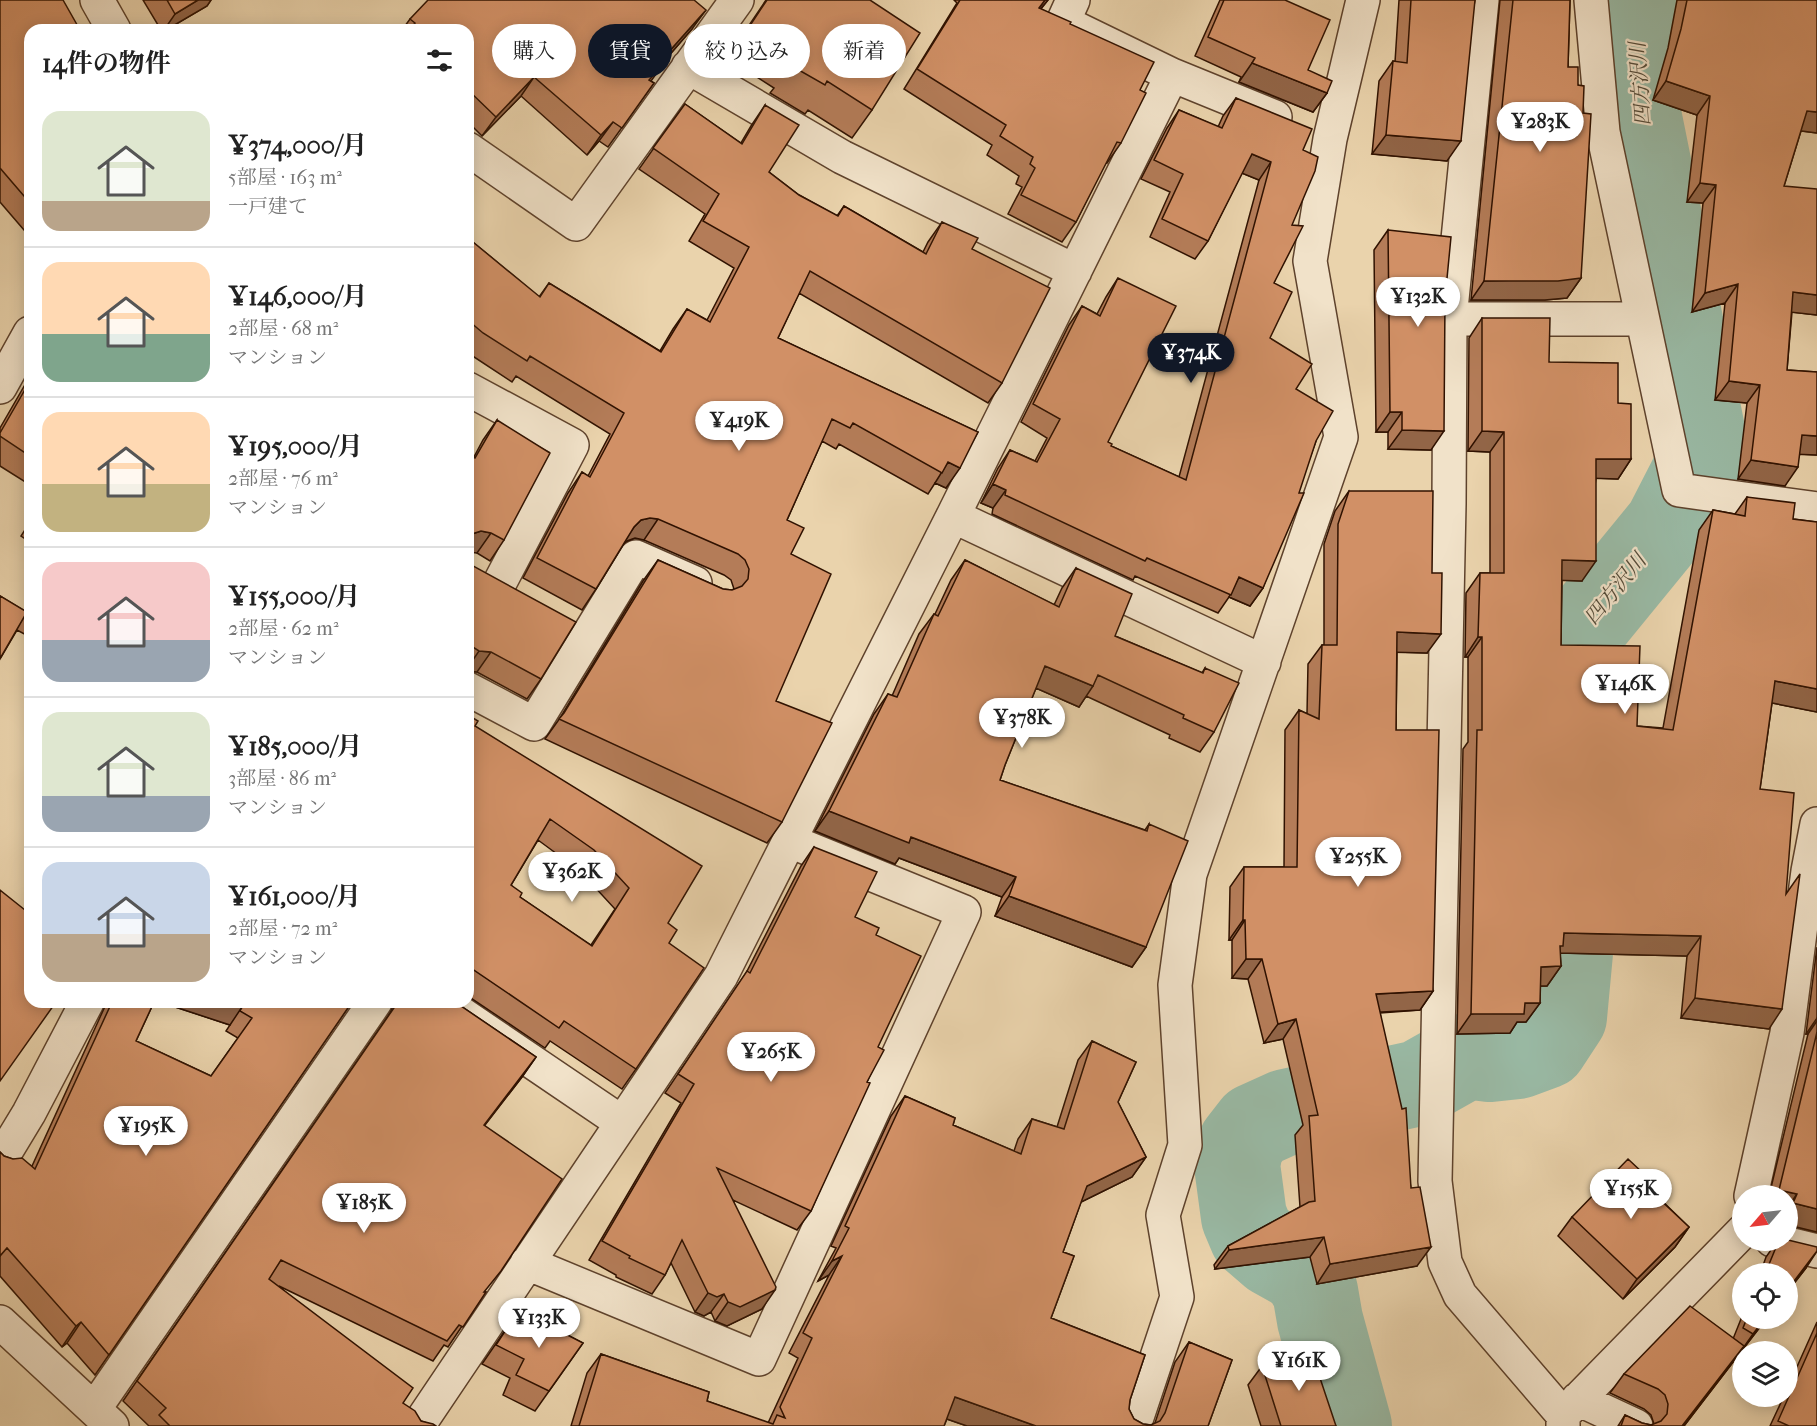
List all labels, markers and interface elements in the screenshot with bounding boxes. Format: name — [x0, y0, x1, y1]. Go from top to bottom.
chip: 購入 — [492, 24, 576, 78]
chip: 賃貸 — [588, 24, 672, 78]
chip: 絞り込み — [684, 24, 810, 78]
chip: 新着 — [822, 24, 906, 78]
water label: 四方沢川 — [1625, 39, 1655, 127]
icon: filters — [423, 44, 456, 77]
text: 14件の物件 — [42, 48, 171, 79]
pin: ¥283K — [1498, 102, 1582, 153]
text: ¥283K — [1511, 110, 1569, 133]
text: ¥374,000/月 — [228, 130, 368, 161]
icon: home — [90, 135, 162, 207]
text: 5部屋 · 163 m² — [228, 166, 342, 189]
text: 一戸建て — [228, 195, 308, 218]
pin: ¥132K — [1376, 277, 1460, 328]
text: ¥146,000/月 — [228, 281, 368, 312]
text: ¥132K — [1390, 285, 1446, 308]
icon: home — [90, 286, 162, 358]
text: 2部屋 · 68 m² — [228, 317, 338, 340]
pin: ¥374K — [1149, 333, 1233, 384]
text: ¥374K — [1161, 341, 1221, 364]
text: マンション — [228, 346, 327, 369]
pin: ¥419K — [697, 401, 781, 452]
text: ¥419K — [709, 409, 769, 432]
text: ¥195,000/月 — [228, 431, 363, 462]
icon: home — [90, 436, 162, 508]
text: 2部屋 · 76 m² — [228, 467, 338, 490]
text: マンション — [228, 496, 327, 519]
water label: 四方沢川 — [1579, 547, 1652, 629]
text: ¥155,000/月 — [228, 581, 361, 612]
icon: home — [90, 586, 162, 658]
text: 2部屋 · 62 m² — [228, 617, 339, 640]
text: マンション — [228, 646, 327, 669]
pin: ¥146K — [1583, 664, 1667, 715]
text: ¥146K — [1595, 672, 1655, 695]
pin: ¥378K — [980, 698, 1064, 749]
text: ¥378K — [993, 706, 1051, 729]
text: ¥185,000/月 — [228, 731, 363, 762]
icon: home — [90, 736, 162, 808]
text: 3部屋 · 86 m² — [228, 767, 336, 790]
text: マンション — [228, 796, 327, 819]
pin: ¥255K — [1316, 837, 1400, 888]
text: ¥255K — [1329, 845, 1387, 868]
pin: ¥362K — [530, 852, 614, 903]
text: ¥362K — [542, 860, 602, 883]
text: ¥161,000/月 — [228, 881, 361, 912]
icon: home — [90, 886, 162, 958]
text: 2部屋 · 72 m² — [228, 917, 337, 940]
text: マンション — [228, 946, 327, 969]
pin: ¥265K — [729, 1032, 813, 1083]
text: ¥265K — [741, 1040, 801, 1063]
pin: ¥195K — [104, 1106, 188, 1157]
text: ¥195K — [118, 1114, 174, 1137]
pin: ¥155K — [1589, 1169, 1673, 1220]
text: ¥155K — [1604, 1177, 1658, 1200]
pin: ¥185K — [322, 1183, 406, 1234]
north arrow — [1732, 1185, 1798, 1251]
map controls — [1732, 1185, 1798, 1407]
text: ¥185K — [336, 1191, 392, 1214]
button: locate — [1732, 1263, 1798, 1329]
pin: ¥133K — [497, 1298, 581, 1349]
text: ¥133K — [512, 1306, 566, 1329]
pin: ¥161K — [1257, 1341, 1341, 1392]
button: layers — [1732, 1341, 1798, 1407]
text: ¥161K — [1272, 1349, 1327, 1372]

